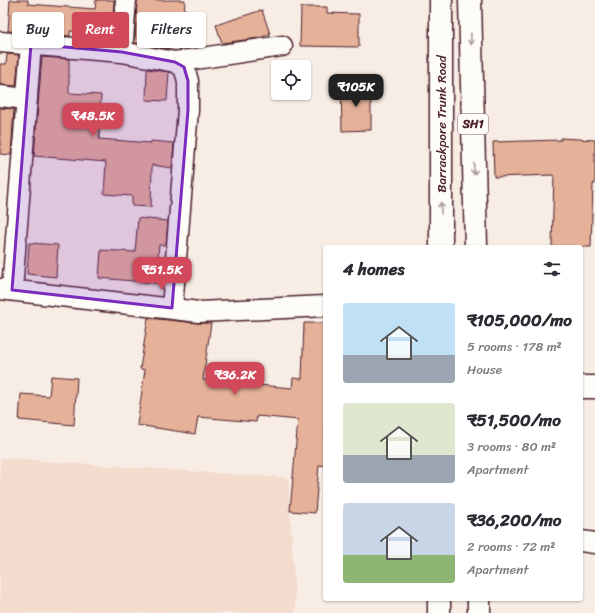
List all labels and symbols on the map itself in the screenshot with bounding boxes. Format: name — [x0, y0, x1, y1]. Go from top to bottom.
one-way arrow — [467, 32, 475, 45]
street label: Barrackpore Trunk Road — [430, 54, 453, 193]
pin: ₹105K — [328, 74, 384, 108]
pin: ₹48.5K — [60, 103, 126, 137]
road number: SH1 — [458, 114, 488, 134]
one-way arrow — [470, 162, 478, 175]
one-way arrow — [437, 202, 445, 215]
pin: ₹51.5K — [129, 257, 195, 291]
pin: ₹36.2K — [202, 362, 268, 396]

